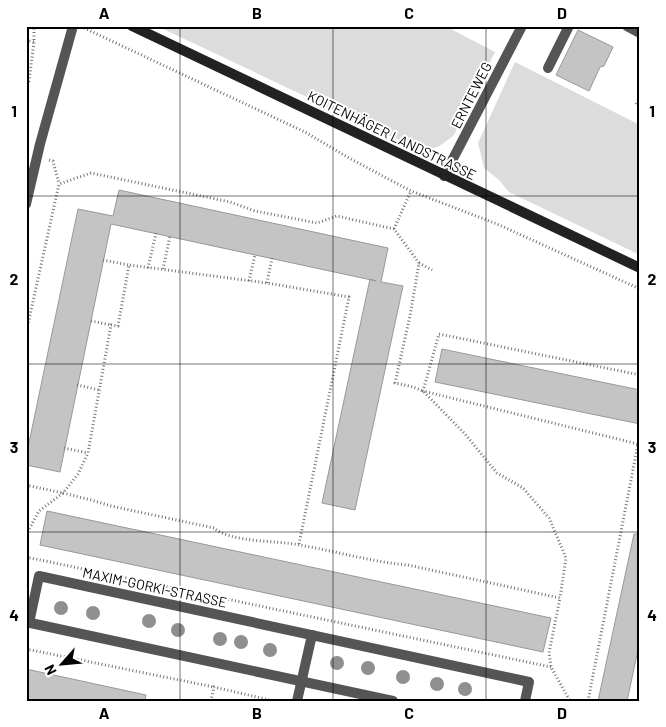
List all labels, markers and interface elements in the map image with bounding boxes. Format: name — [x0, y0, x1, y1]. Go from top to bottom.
text: A — [99, 3, 110, 22]
text: B — [252, 3, 262, 22]
text: C — [404, 3, 414, 22]
text: D — [557, 3, 567, 22]
street label: ERNTEWEG — [447, 59, 495, 131]
street label: KOITENHÄGER LANDSTRASSE — [305, 87, 479, 183]
text: 1 — [11, 101, 17, 120]
text: 1 — [649, 101, 655, 120]
text: 2 — [10, 269, 19, 288]
text: 2 — [648, 269, 657, 288]
text: 3 — [10, 437, 18, 456]
text: 3 — [648, 437, 656, 456]
street label: MAXIM-GORKI-STRASSE — [81, 563, 229, 611]
text: 4 — [9, 605, 19, 624]
text: 4 — [647, 605, 657, 624]
north arrow — [38, 640, 88, 690]
text: N — [40, 662, 60, 678]
text: A — [99, 703, 110, 722]
text: B — [252, 703, 262, 722]
text: C — [404, 703, 414, 722]
text: D — [557, 703, 567, 722]

